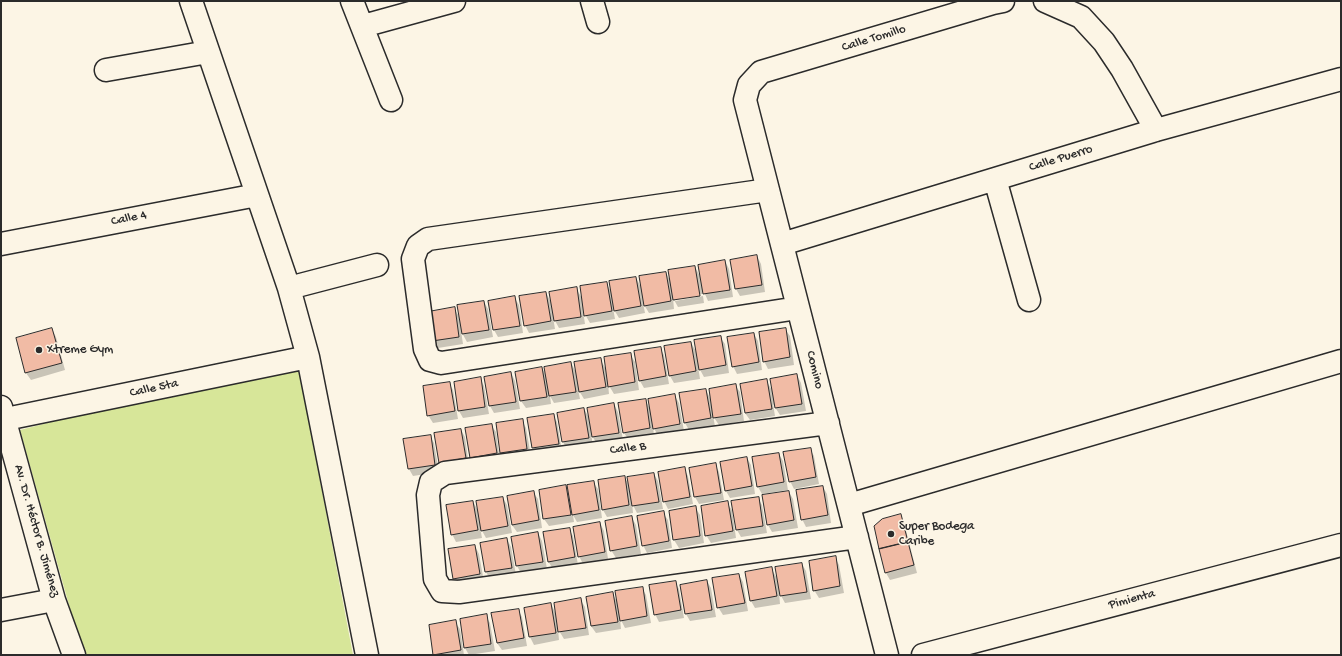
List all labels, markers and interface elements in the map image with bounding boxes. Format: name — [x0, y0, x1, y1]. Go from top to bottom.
street label: Calle Tomillo — [840, 22, 908, 56]
street label: Calle Puerro — [1027, 142, 1095, 176]
street label: Calle 4 — [110, 208, 148, 230]
place label: Xtreme Gym — [47, 342, 113, 358]
marker: Xtreme Gym — [34, 345, 44, 355]
street label: Comino — [802, 349, 826, 391]
street label: Calle 5ta — [128, 376, 180, 402]
street label: Calle B — [609, 439, 647, 459]
street label: Av. Dr. Héctor B. Jiménez — [10, 463, 62, 599]
place label: Super Bodega Caribe — [899, 519, 974, 550]
marker: Super Bodega Caribe — [886, 529, 896, 539]
street label: Pimienta — [1107, 586, 1157, 614]

